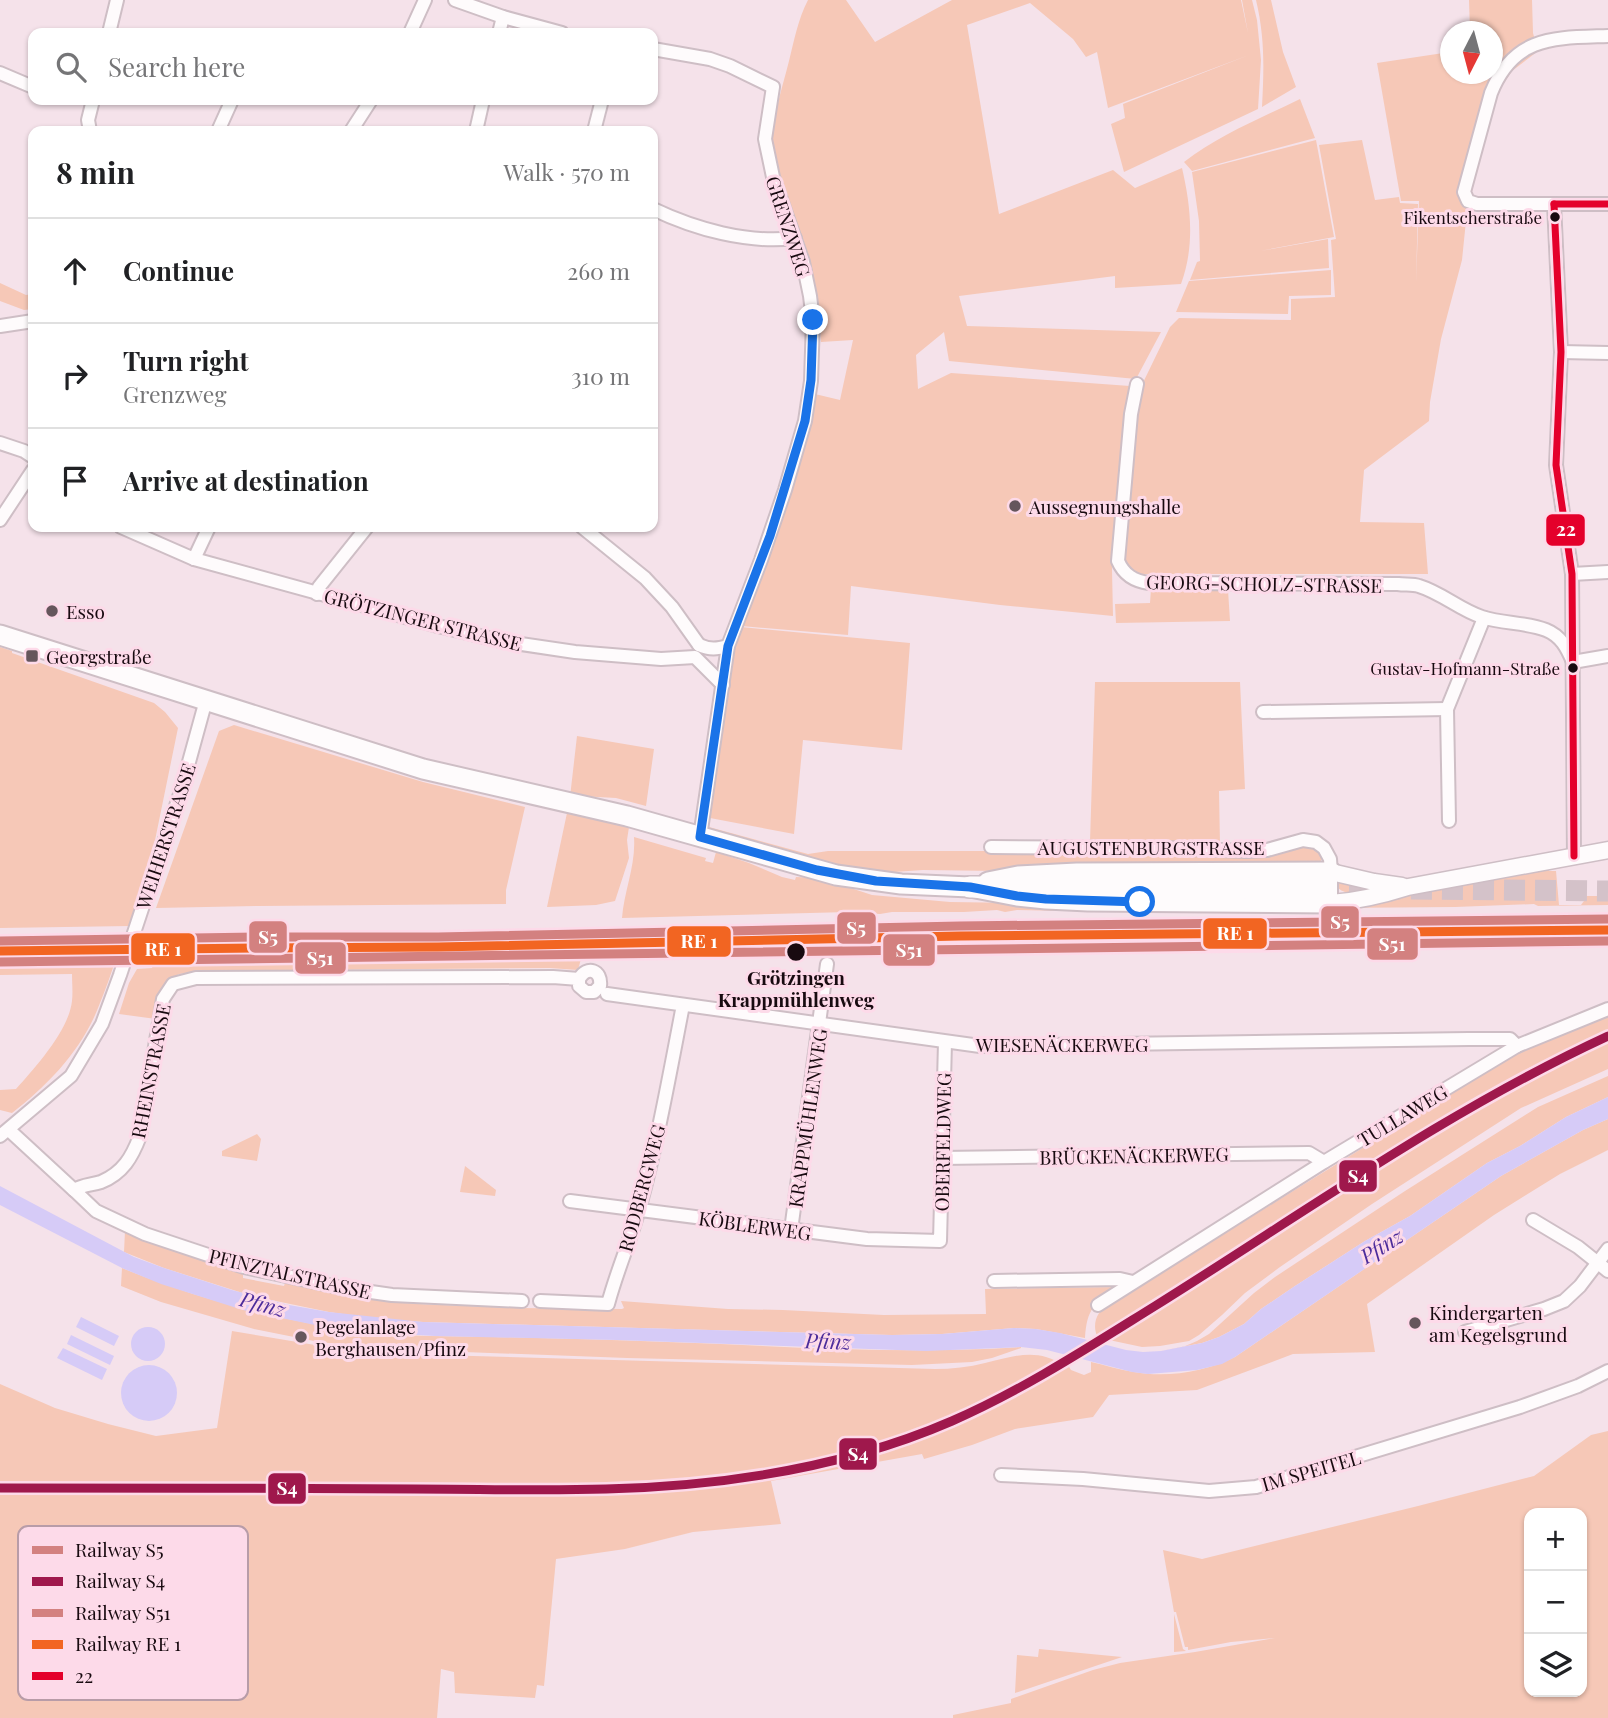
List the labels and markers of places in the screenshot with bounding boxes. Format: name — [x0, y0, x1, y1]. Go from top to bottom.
place label: Fikentscherstraße — [1404, 206, 1542, 228]
marker: Fikentscherstraße — [1548, 210, 1562, 224]
place label: Aussegnungshalle — [1028, 493, 1181, 519]
marker: Aussegnungshalle — [1007, 498, 1023, 514]
place label: Esso — [66, 598, 105, 624]
marker: Esso — [44, 603, 60, 619]
place label: Georgstraße — [46, 643, 152, 669]
marker: Georgstraße — [24, 648, 40, 664]
place label: Gustav-Hofmann-Straße — [1370, 657, 1560, 679]
marker: Gustav-Hofmann-Straße — [1566, 661, 1580, 675]
marker: Grötzingen Krappmühlenweg — [785, 941, 807, 963]
place label: Grötzingen Krappmühlenweg — [718, 964, 875, 1012]
place label: Kindergarten am Kegelsgrund — [1429, 1299, 1567, 1347]
place label: Pegelanlage Berghausen/Pfinz — [315, 1313, 466, 1361]
marker: Kindergarten am Kegelsgrund — [1407, 1315, 1423, 1331]
marker: Pegelanlage Berghausen/Pfinz — [293, 1329, 309, 1345]

